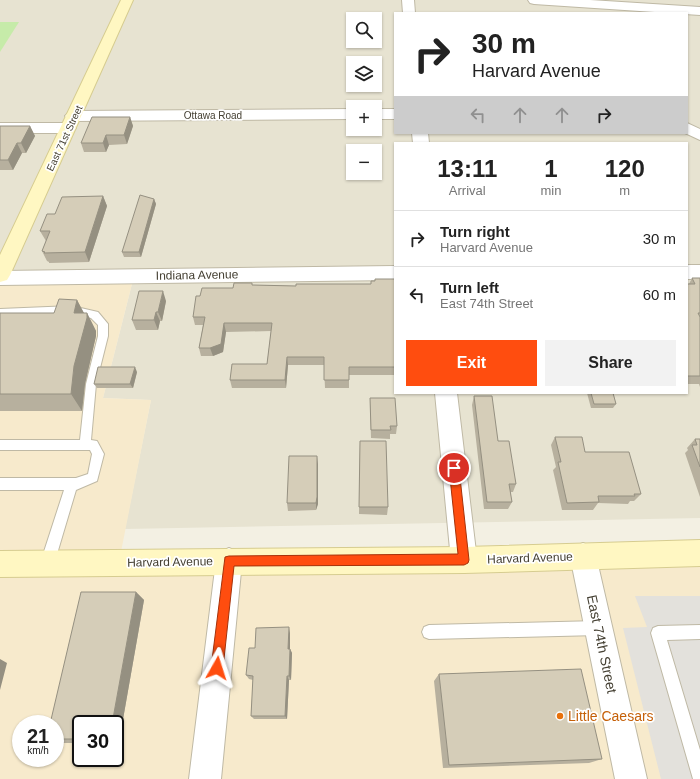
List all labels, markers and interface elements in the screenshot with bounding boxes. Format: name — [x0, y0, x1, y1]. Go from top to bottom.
map controls — [346, 12, 382, 180]
button: search — [346, 12, 382, 48]
icon: right — [406, 28, 458, 80]
text: 30 m — [472, 28, 536, 59]
button: layers — [346, 56, 382, 92]
text: Harvard Avenue — [472, 61, 601, 81]
button: + — [346, 100, 382, 136]
street label: East 71st Street — [44, 103, 85, 173]
icon: left — [467, 104, 489, 126]
icon: ahead — [509, 104, 531, 126]
icon: ahead — [551, 104, 573, 126]
icon: right — [593, 104, 615, 126]
street label: Ottawa Road — [184, 110, 242, 121]
button: − — [346, 144, 382, 180]
text: 13:11 — [437, 155, 497, 182]
text: 1 — [544, 155, 558, 182]
text: 120 — [605, 155, 645, 182]
text: Arrival — [449, 183, 486, 198]
text: min — [541, 183, 561, 198]
text: m — [619, 183, 630, 198]
text: Turn right — [440, 223, 510, 240]
icon: right — [406, 228, 428, 250]
text: 30 m — [643, 230, 676, 247]
text: Harvard Avenue — [440, 240, 533, 255]
street label: Indiana Avenue — [156, 267, 239, 283]
text: Turn left — [440, 279, 499, 296]
icon: left — [406, 284, 428, 306]
text: 60 m — [643, 286, 676, 303]
text: East 74th Street — [440, 296, 533, 311]
button: Exit — [406, 340, 537, 386]
button: Share — [545, 340, 676, 386]
pin — [437, 451, 471, 485]
icon: arrive — [443, 457, 465, 479]
street label: Harvard Avenue — [487, 549, 573, 566]
street label: Harvard Avenue — [127, 554, 213, 570]
street label: East 74th Street — [584, 593, 620, 695]
position arrow — [196, 647, 238, 689]
place label: Little Caesars — [568, 708, 654, 724]
marker: Little Caesars — [555, 711, 565, 721]
speed limit sign: 30 — [72, 715, 124, 767]
text: 21 — [27, 725, 49, 747]
text: km/h — [27, 745, 49, 756]

